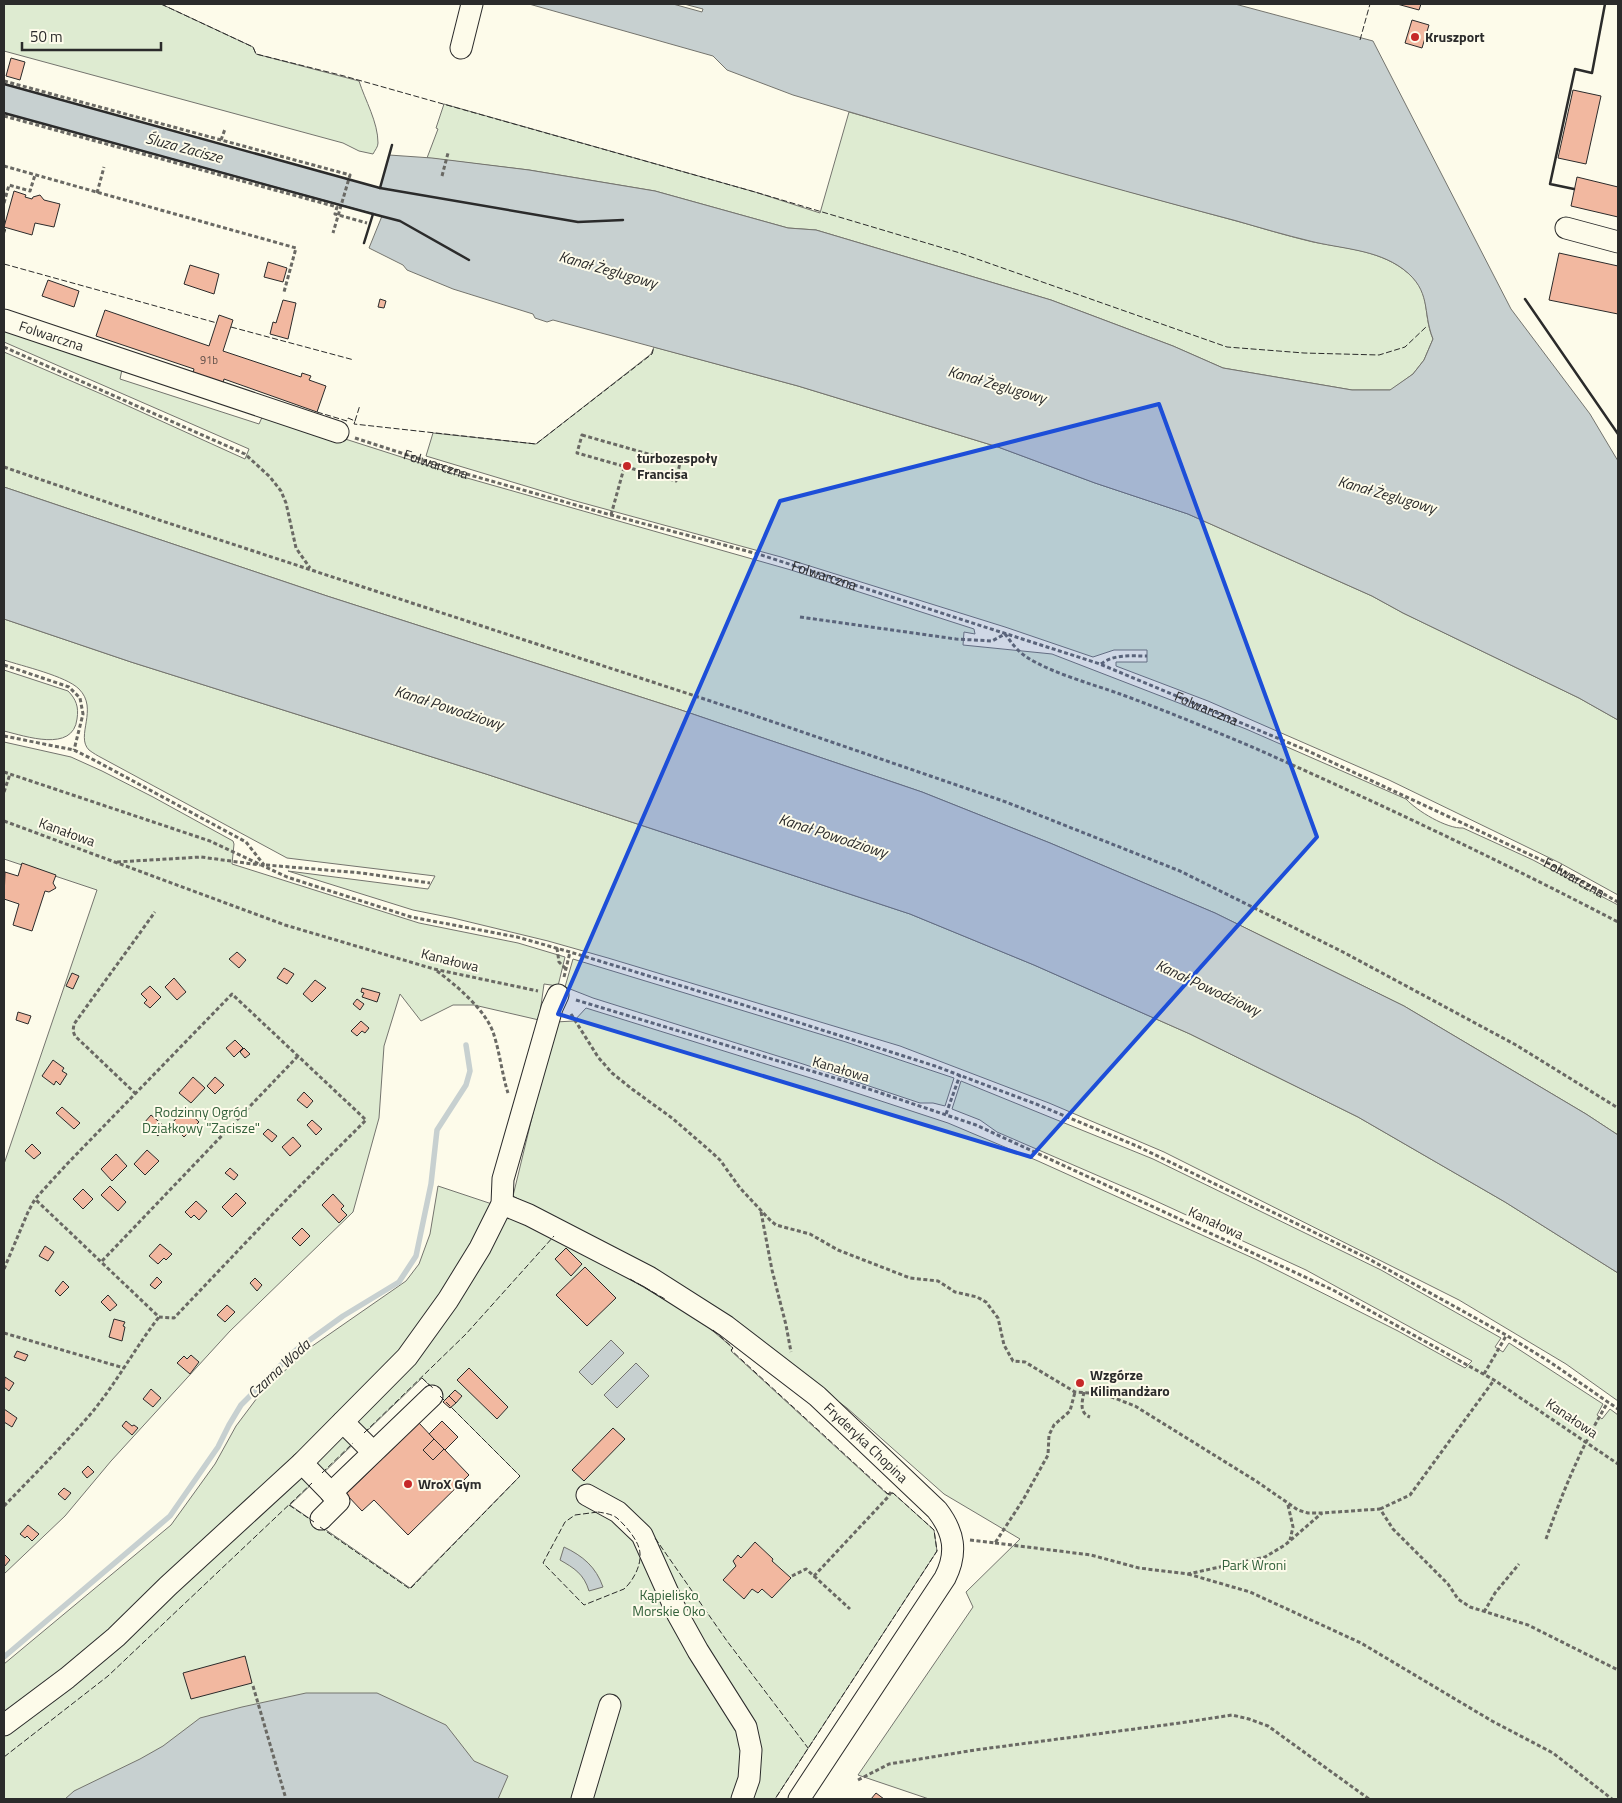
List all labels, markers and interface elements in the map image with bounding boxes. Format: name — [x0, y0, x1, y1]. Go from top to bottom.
scale bar — [22, 20, 161, 52]
text: 50 m — [30, 25, 63, 48]
place label: Kruszport — [1425, 26, 1485, 47]
marker: Kruszport — [1409, 31, 1421, 43]
water label: Śluza Zacisze — [143, 126, 226, 169]
water label: Kanał Żeglugowy — [556, 244, 662, 295]
street label: Folwarczna — [16, 315, 87, 356]
house number: 91b — [200, 352, 218, 368]
water label: Kanał Żeglugowy — [945, 359, 1051, 410]
street label: Folwarczna — [401, 443, 471, 484]
place label: turbozespoły Francisa — [637, 447, 718, 484]
marker: turbozespoły Francisa — [621, 460, 633, 472]
water label: Kanał Żeglugowy — [1335, 469, 1441, 520]
street label: Folwarczna — [789, 555, 860, 595]
water label: Kanał Powodziowy — [392, 679, 509, 737]
street label: Folwarczna — [1172, 685, 1242, 731]
water label: Kanał Powodziowy — [776, 807, 893, 865]
street label: Kanałowa — [36, 812, 98, 851]
street label: Folwarczna — [1540, 852, 1609, 903]
street label: Kanałowa — [419, 942, 481, 977]
water label: Kanał Powodziowy — [1152, 953, 1266, 1023]
street label: Kanałowa — [810, 1050, 872, 1087]
park label: Rodzinny Ogród Działkowy "Zacisze" — [142, 1101, 260, 1138]
street label: Kanałowa — [1185, 1201, 1247, 1244]
water label: Czarna Woda — [242, 1332, 316, 1404]
place label: Wzgórze Kilimandżaro — [1090, 1364, 1170, 1401]
marker: Wzgórze Kilimandżaro — [1074, 1377, 1086, 1389]
street label: Kanałowa — [1542, 1392, 1603, 1443]
street label: Fryderyka Chopina — [820, 1397, 913, 1487]
place label: WroX Gym — [418, 1473, 481, 1494]
marker: WroX Gym — [402, 1478, 414, 1490]
park label: Park Wroni — [1222, 1554, 1286, 1575]
park label: Kąpielisko Morskie Oko — [632, 1584, 706, 1621]

